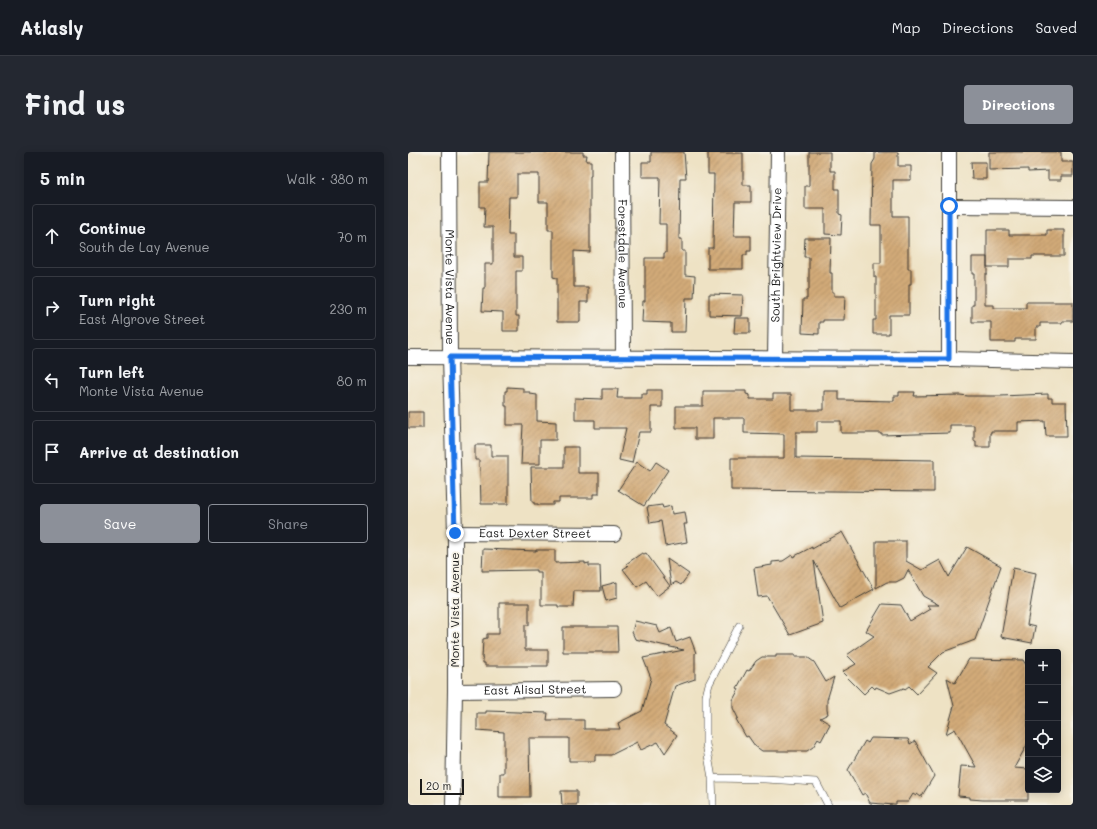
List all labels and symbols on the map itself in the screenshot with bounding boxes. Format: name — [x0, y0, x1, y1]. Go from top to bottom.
street label: South Brightview Drive — [767, 187, 784, 323]
route start — [940, 197, 958, 215]
street label: Forestdale Avenue — [615, 199, 632, 309]
street label: Monte Vista Avenue — [442, 229, 459, 345]
route end — [446, 524, 464, 542]
street label: East Dexter Street — [479, 524, 591, 541]
street label: Monte Vista Avenue — [446, 552, 462, 668]
street label: East Alisal Street — [483, 680, 586, 698]
scale bar — [420, 777, 464, 796]

